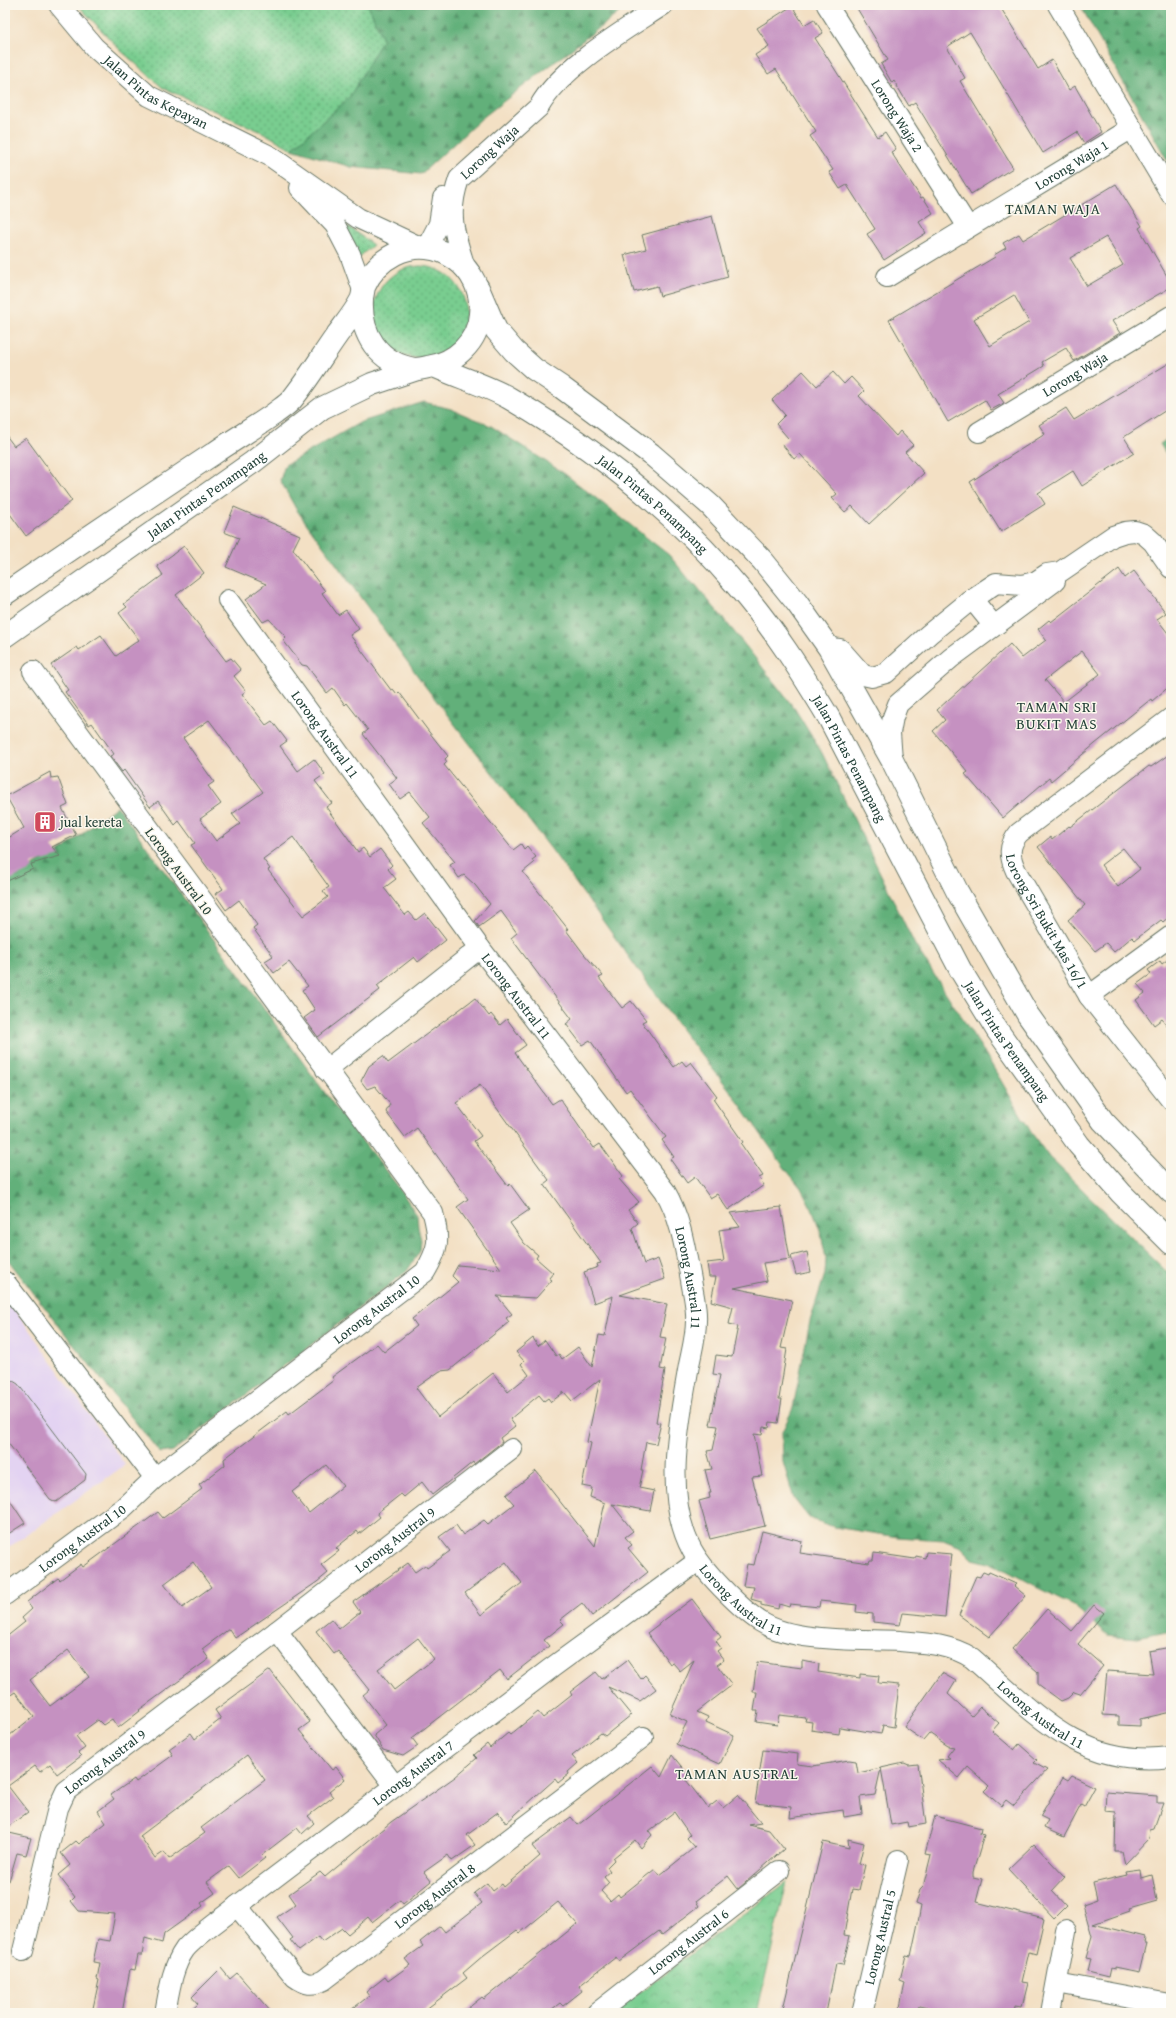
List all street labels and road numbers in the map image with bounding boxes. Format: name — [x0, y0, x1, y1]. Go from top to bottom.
street label: Jalan Pintas Kepayan — [98, 49, 212, 134]
street label: Lorong Waja 2 — [867, 75, 928, 156]
street label: Lorong Waja — [455, 120, 523, 184]
street label: Lorong Waja 1 — [1031, 135, 1112, 195]
street label: Lorong Waja — [1038, 346, 1112, 402]
street label: Jalan Pintas Penampang — [141, 446, 270, 545]
street label: Jalan Pintas Penampang — [592, 449, 713, 558]
street label: Lorong Austral 11 — [287, 686, 364, 782]
street label: Jalan Pintas Penampang — [806, 690, 892, 825]
street label: Lorong Austral 10 — [140, 823, 218, 919]
street label: Lorong Sri Bukit Mas 16/1 — [1001, 852, 1093, 992]
street label: Lorong Austral 11 — [477, 949, 556, 1043]
street label: Jalan Pintas Penampang — [958, 975, 1055, 1105]
street label: Lorong Austral 11 — [670, 1224, 706, 1330]
street label: Lorong Austral 10 — [329, 1269, 424, 1349]
street label: Lorong Austral 10 — [34, 1499, 130, 1577]
street label: Lorong Austral 9 — [350, 1502, 440, 1577]
street label: Lorong Austral 11 — [695, 1560, 785, 1641]
street label: Lorong Austral 11 — [993, 1676, 1087, 1754]
street label: Lorong Austral 9 — [60, 1724, 150, 1799]
street label: Lorong Austral 7 — [368, 1735, 458, 1810]
street label: Lorong Austral 8 — [390, 1858, 480, 1933]
street label: Lorong Austral 5 — [859, 1887, 901, 1987]
street label: Lorong Austral 6 — [644, 1904, 733, 1979]

